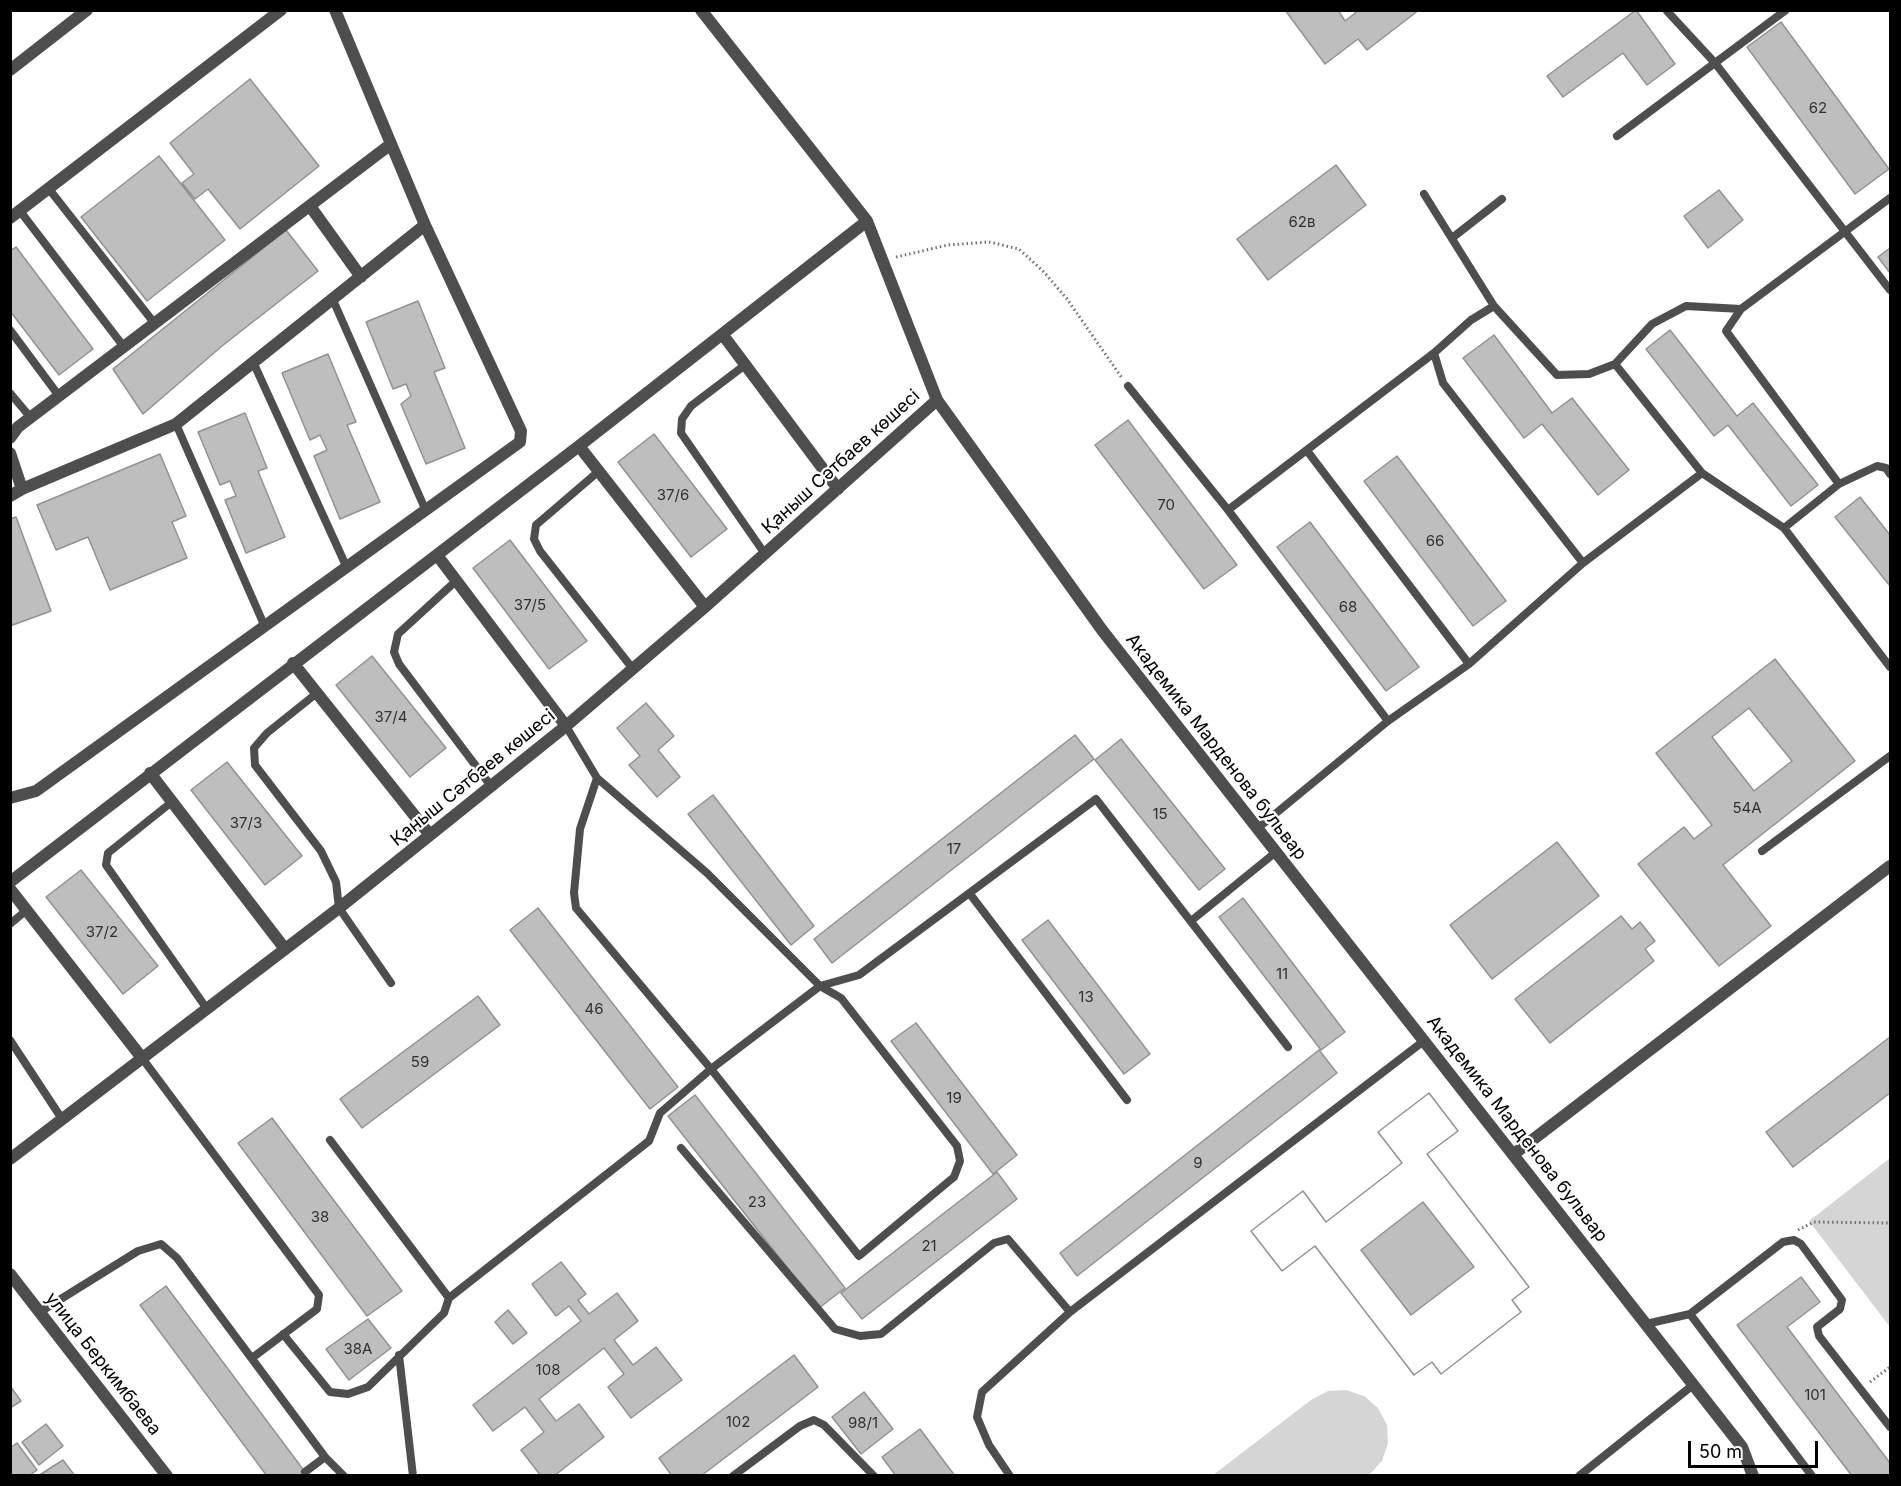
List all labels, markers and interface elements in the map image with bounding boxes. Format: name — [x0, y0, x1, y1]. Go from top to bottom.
house number: 62 — [1809, 99, 1827, 117]
house number: 62в — [1289, 213, 1315, 231]
street label: Қаныш Сәтбаев көшесі — [758, 385, 924, 539]
house number: 37/6 — [657, 486, 689, 504]
house number: 70 — [1157, 496, 1175, 514]
house number: 66 — [1426, 532, 1444, 550]
house number: 37/5 — [514, 596, 546, 614]
house number: 68 — [1339, 598, 1357, 616]
street label: Академика Марденова бульвар — [1121, 630, 1311, 864]
street label: Қаныш Сәтбаев көшесі — [386, 705, 560, 851]
house number: 37/4 — [375, 708, 407, 726]
house number: 54А — [1732, 799, 1762, 817]
house number: 15 — [1152, 805, 1168, 823]
house number: 37/3 — [230, 814, 262, 832]
house number: 17 — [947, 840, 961, 858]
house number: 37/2 — [86, 923, 118, 941]
house number: 11 — [1276, 965, 1288, 983]
house number: 13 — [1078, 988, 1094, 1006]
house number: 46 — [585, 1000, 603, 1018]
street label: Академика Марденова бульвар — [1422, 1012, 1612, 1246]
house number: 59 — [411, 1053, 429, 1071]
house number: 19 — [946, 1089, 962, 1107]
house number: 9 — [1193, 1154, 1203, 1172]
house number: 23 — [748, 1193, 766, 1211]
house number: 38 — [311, 1208, 329, 1226]
house number: 21 — [921, 1237, 937, 1255]
street label: улица Беркимбаева — [41, 1288, 165, 1440]
house number: 38А — [344, 1340, 372, 1358]
house number: 108 — [536, 1361, 560, 1379]
house number: 101 — [1804, 1386, 1826, 1404]
house number: 102 — [726, 1413, 750, 1431]
house number: 98/1 — [848, 1414, 878, 1432]
scale bar — [1691, 1429, 1822, 1467]
text: 50 m — [1699, 1441, 1742, 1462]

